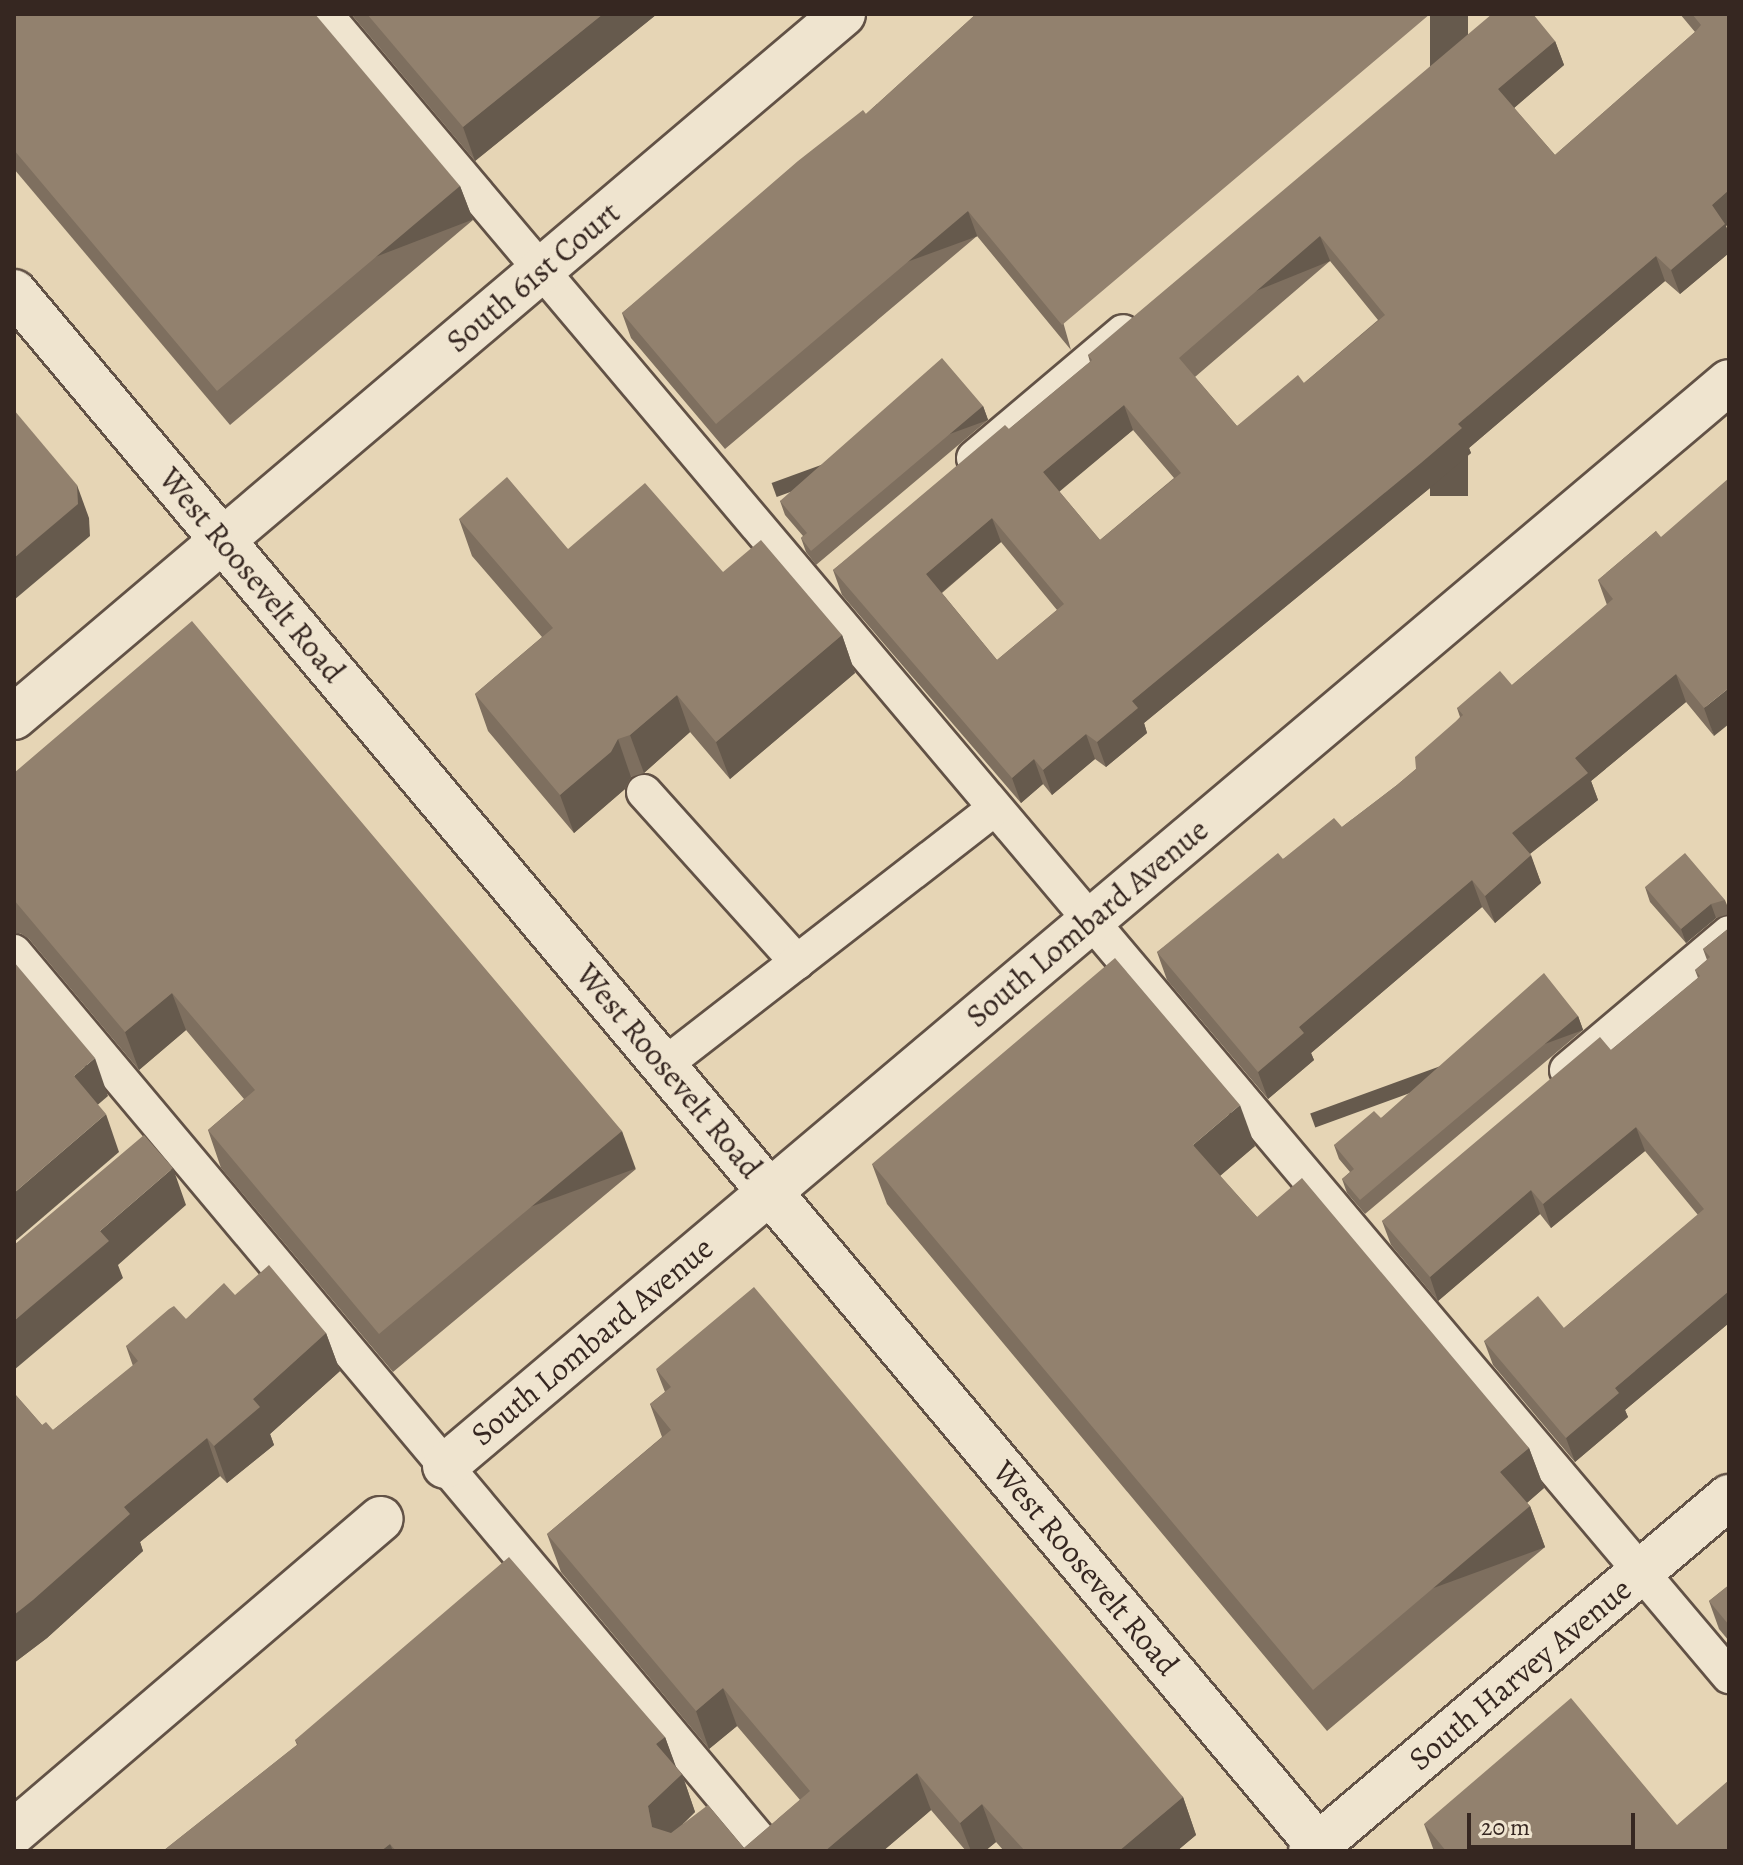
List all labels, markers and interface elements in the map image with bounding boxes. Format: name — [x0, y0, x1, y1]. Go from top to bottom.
street label: South 61st Court — [439, 193, 627, 361]
street label: West Roosevelt Road — [151, 460, 353, 690]
street label: South Lombard Avenue — [958, 811, 1216, 1035]
street label: West Roosevelt Road — [568, 956, 770, 1186]
street label: South Lombard Avenue — [463, 1229, 721, 1453]
street label: West Roosevelt Road — [985, 1453, 1187, 1683]
street label: South Harvey Avenue — [1401, 1570, 1639, 1778]
scale bar — [1471, 1797, 1639, 1847]
text: 20 m — [1481, 1811, 1530, 1843]

